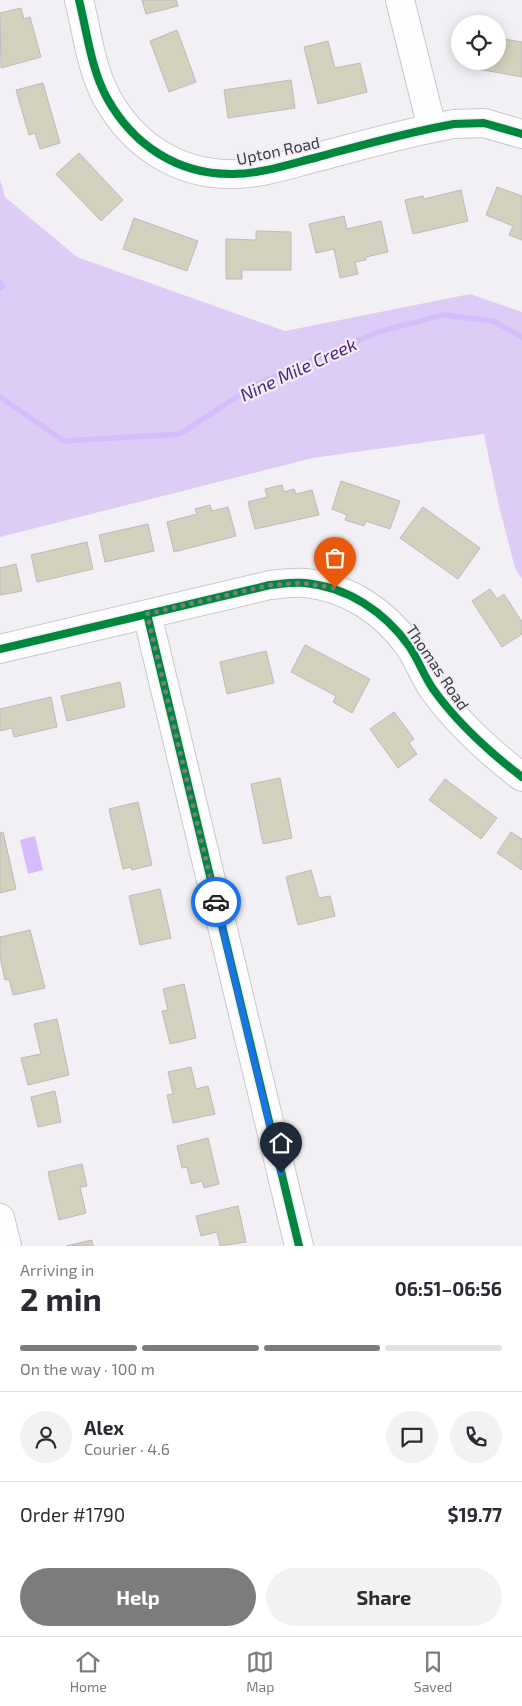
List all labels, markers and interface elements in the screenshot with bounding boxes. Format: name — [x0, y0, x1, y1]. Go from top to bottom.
map controls — [451, 15, 506, 70]
button: locate — [451, 15, 506, 70]
street label: Upton Road — [235, 132, 321, 168]
water label: Nine Mile Creek — [236, 332, 360, 406]
pin — [314, 537, 356, 588]
icon: bag — [321, 544, 349, 572]
street label: Thomas Road — [402, 621, 474, 713]
courier — [191, 877, 241, 927]
icon: car — [202, 888, 230, 916]
pin — [260, 1122, 302, 1173]
icon: home — [267, 1129, 295, 1157]
text: Arriving in — [20, 1260, 94, 1279]
text: 06:51–06:56 — [395, 1277, 502, 1300]
text: 2 min — [20, 1279, 102, 1317]
text: On the way · 100 m — [20, 1359, 155, 1378]
button: person — [20, 1411, 72, 1463]
button: chat — [386, 1411, 438, 1463]
button: phone — [450, 1411, 502, 1463]
text: Alex — [84, 1416, 124, 1439]
text: Courier · 4.6 — [84, 1439, 170, 1458]
text: Order #1790 — [20, 1503, 125, 1526]
text: $19.77 — [447, 1503, 502, 1526]
button: Help — [20, 1568, 256, 1626]
button: Share — [266, 1568, 502, 1626]
tab: Home — [70, 1648, 107, 1695]
tab: Map — [246, 1648, 274, 1695]
tab: Saved — [414, 1648, 452, 1695]

